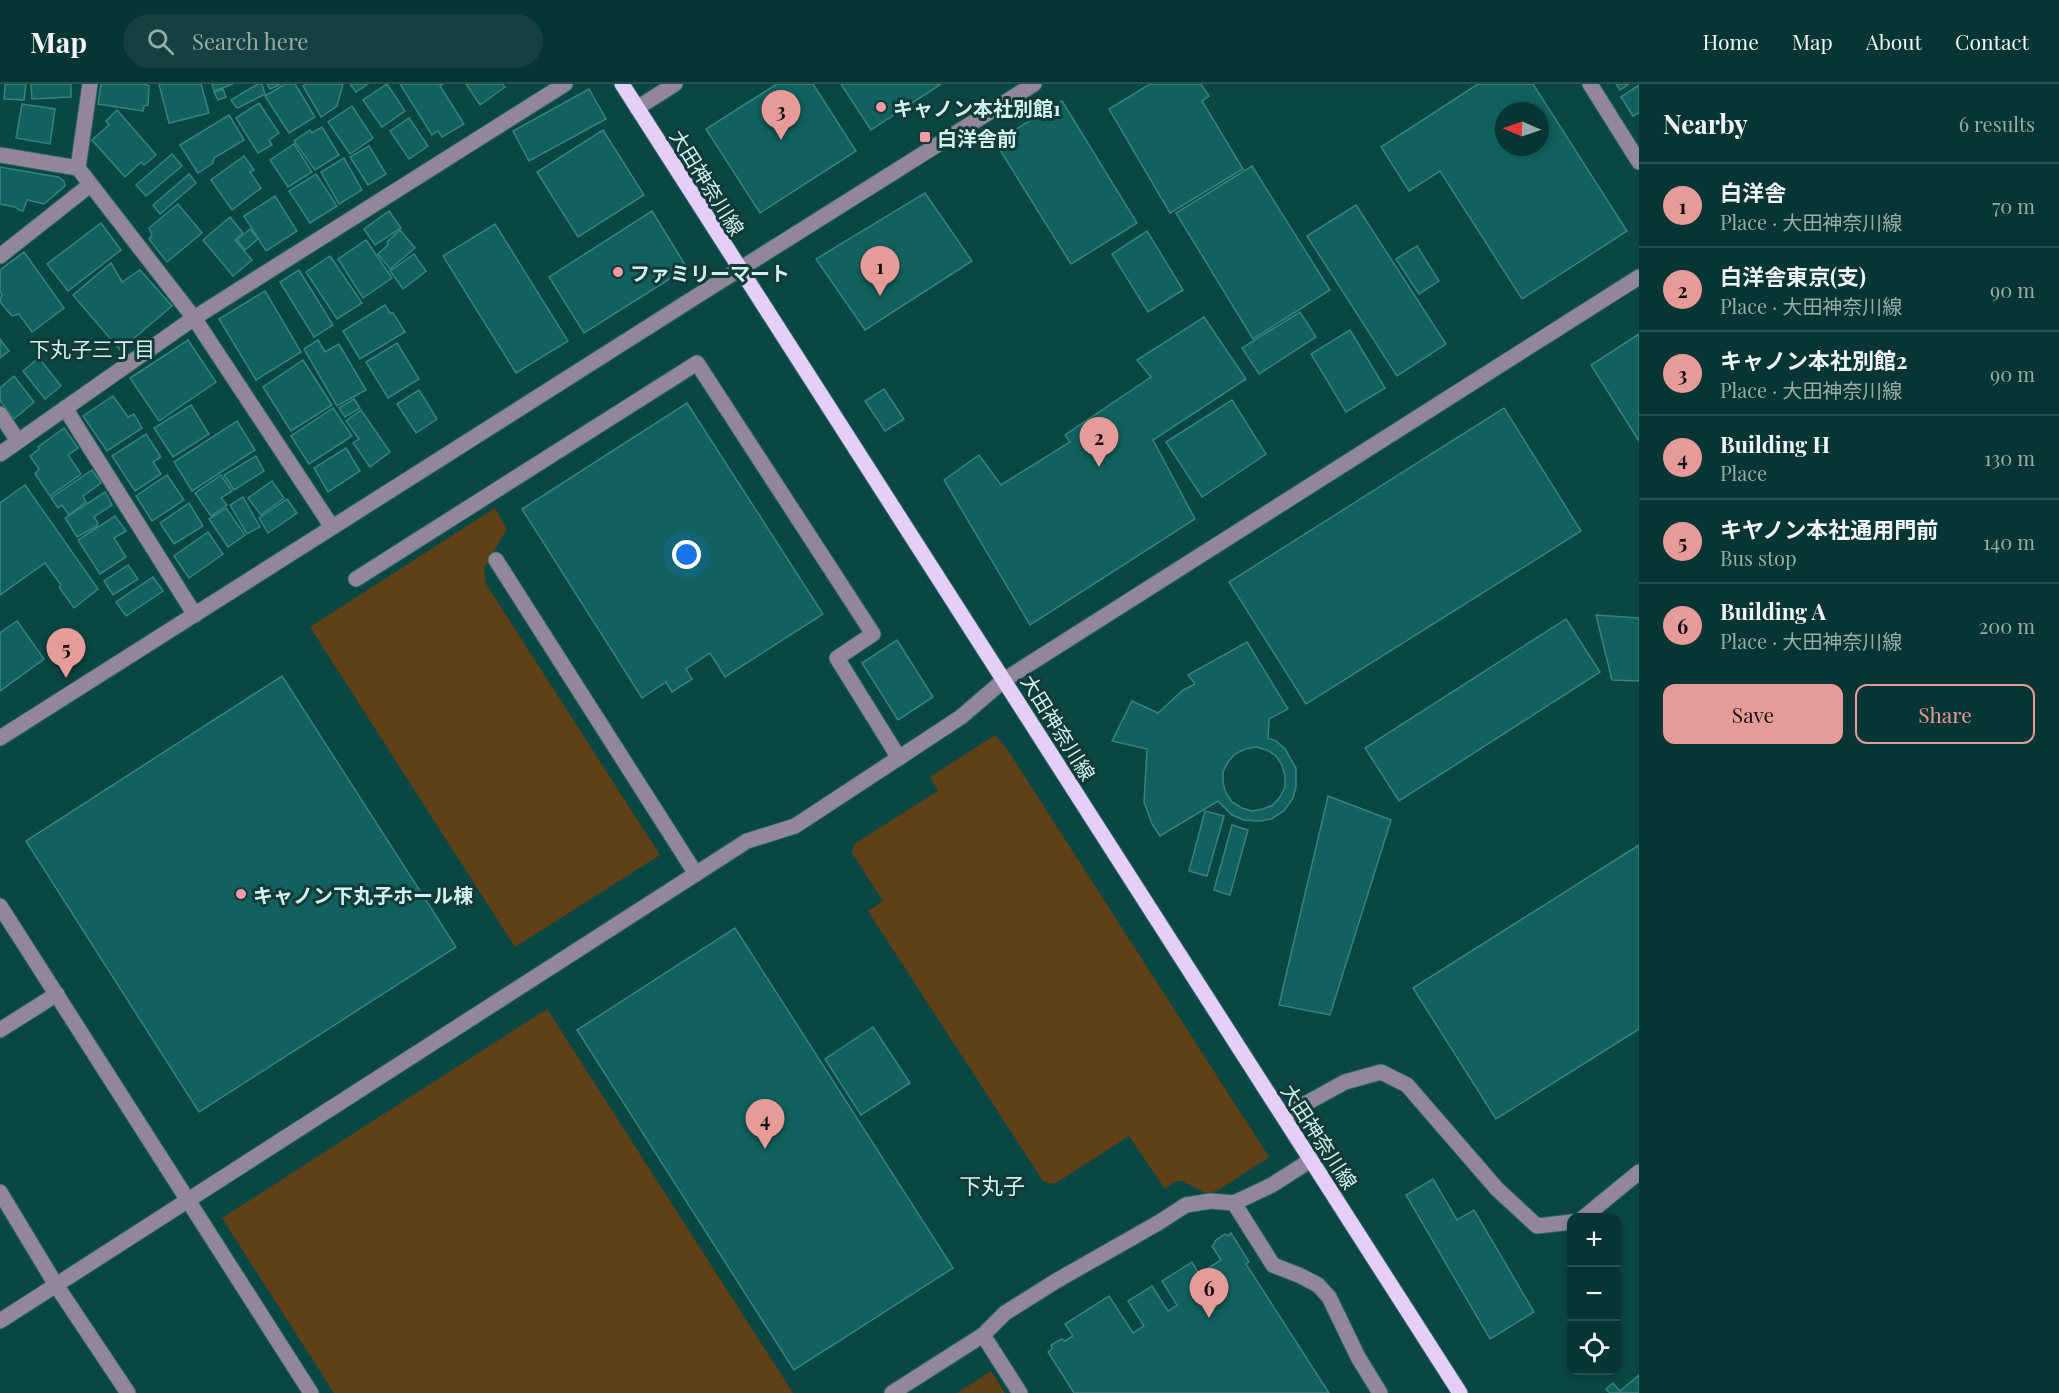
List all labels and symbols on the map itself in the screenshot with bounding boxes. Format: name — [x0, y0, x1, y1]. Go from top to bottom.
pin: 3 — [762, 91, 800, 140]
place label: キャノン本社別館1 — [893, 94, 1061, 121]
marker: キャノン本社別館1 — [874, 100, 888, 114]
north arrow — [1495, 102, 1549, 156]
street label: 大田神奈川線 — [665, 124, 751, 240]
place label: 白洋舎前 — [937, 124, 1017, 151]
marker: 白洋舎前 — [918, 130, 932, 144]
pin: 1 — [860, 246, 900, 296]
place label: ファミリーマート — [630, 259, 790, 286]
marker: ファミリーマート — [611, 265, 625, 279]
district label: 下丸子三丁目 — [29, 334, 155, 362]
pin: 2 — [1080, 418, 1118, 467]
your location — [672, 540, 701, 569]
pin: 5 — [46, 628, 86, 678]
street label: 大田神奈川線 — [1016, 669, 1102, 785]
place label: キャノン下丸子ホール棟 — [253, 881, 473, 908]
marker: キャノン下丸子ホール棟 — [234, 887, 248, 901]
street label: 大田神奈川線 — [1276, 1078, 1364, 1194]
pin: 4 — [746, 1100, 784, 1149]
district label: 下丸子 — [959, 1170, 1025, 1200]
pin: 6 — [1190, 1268, 1228, 1318]

